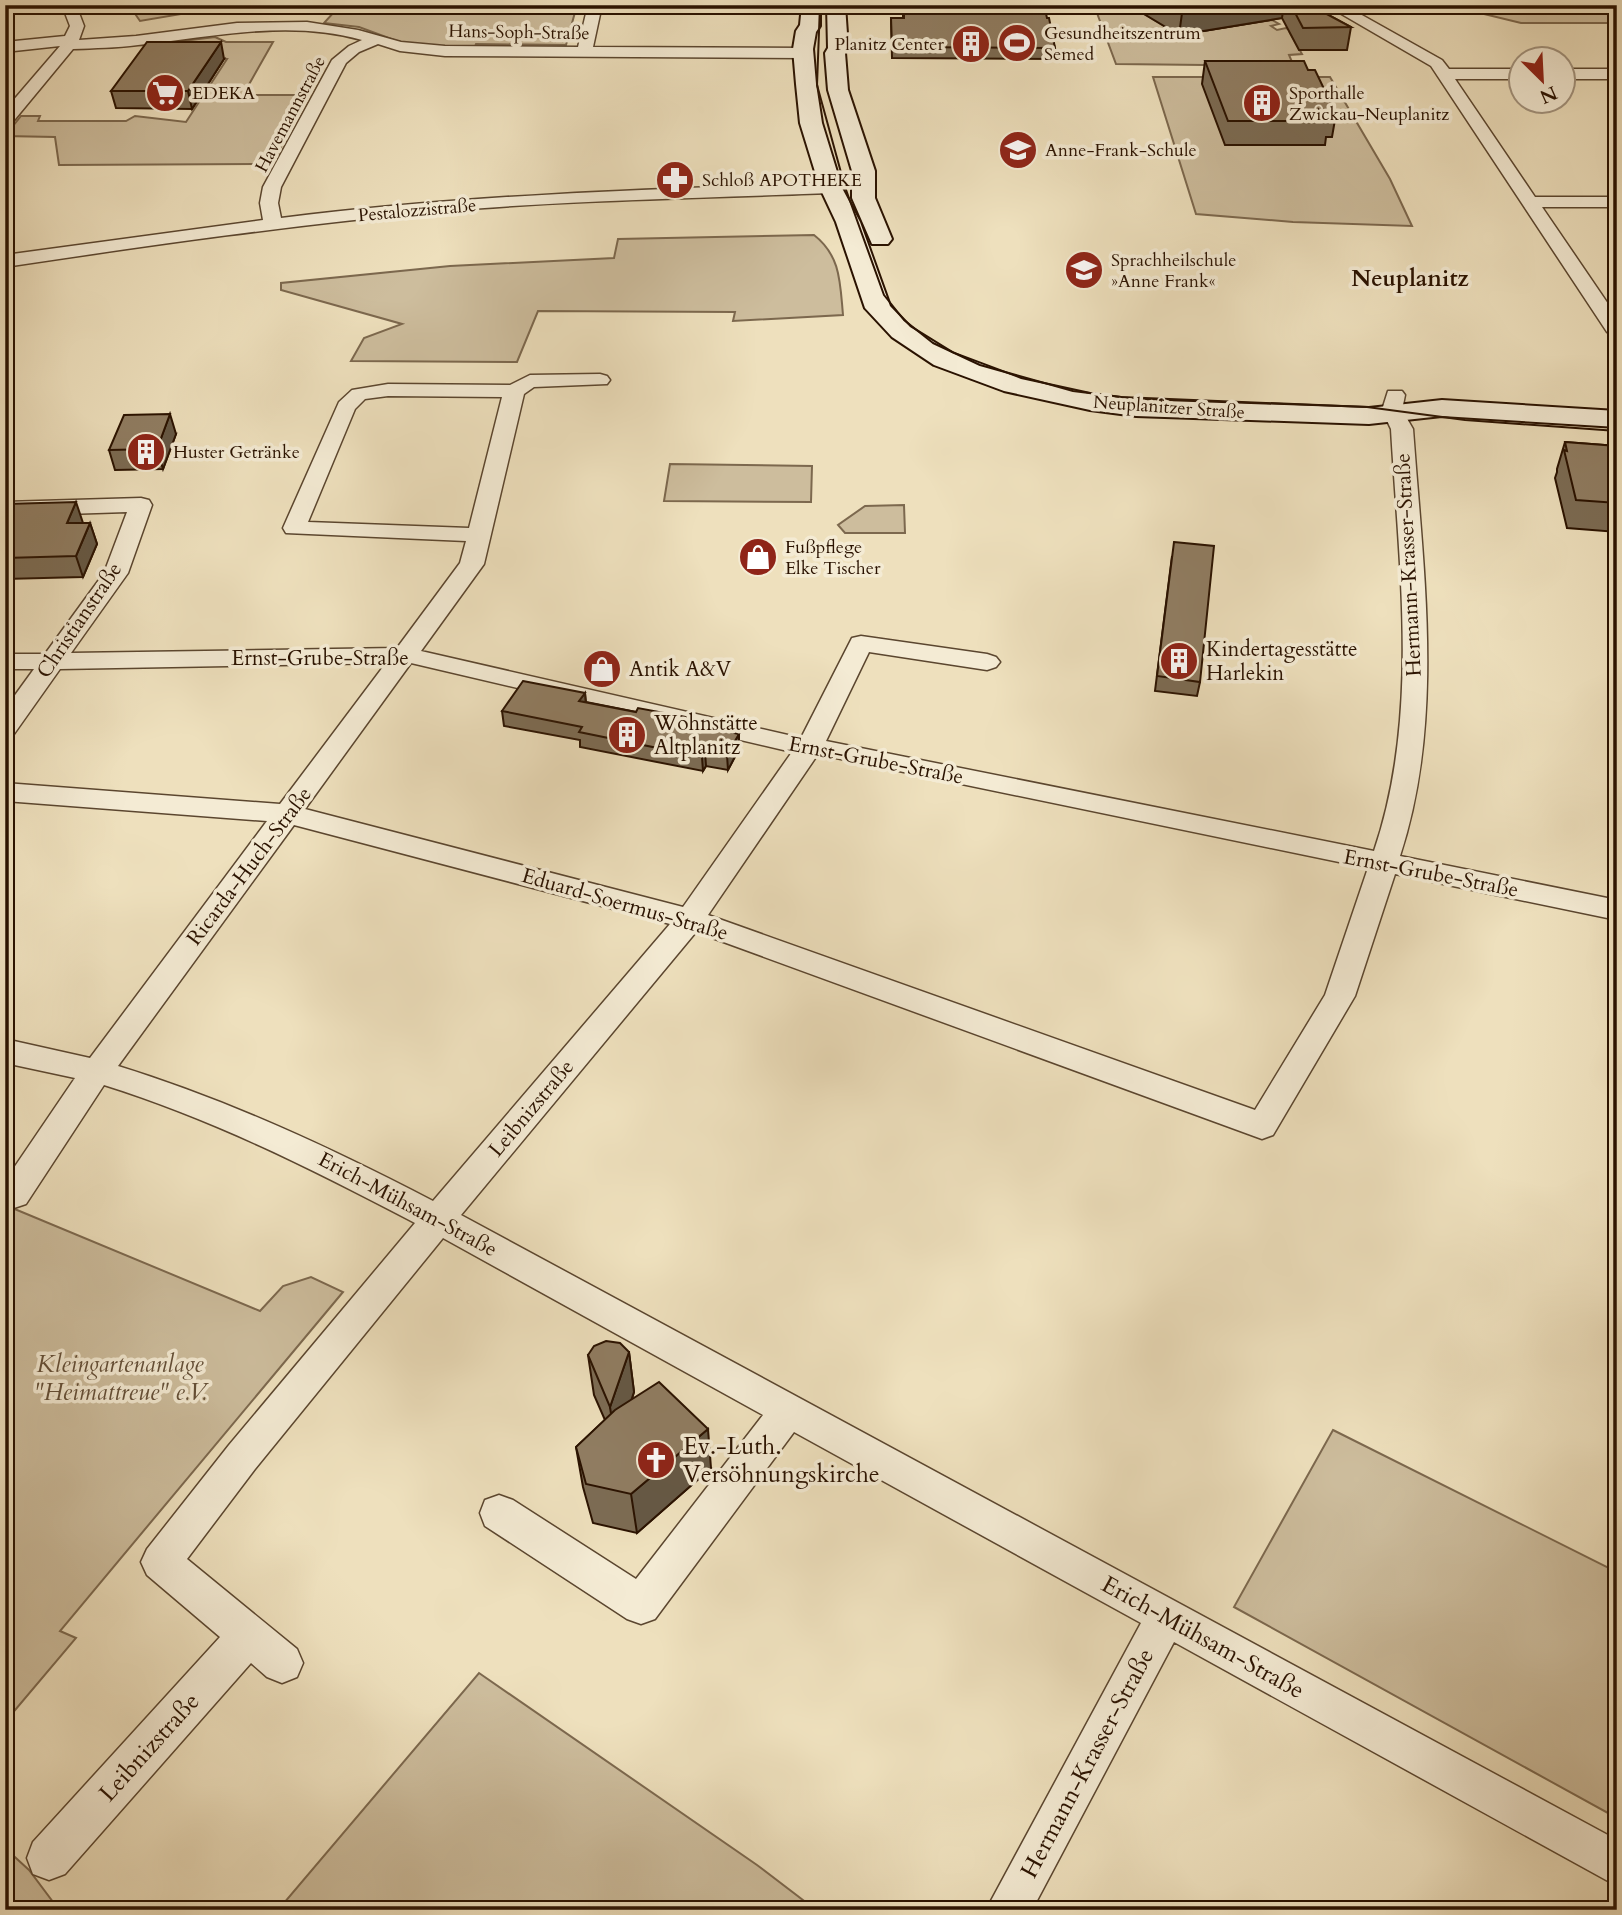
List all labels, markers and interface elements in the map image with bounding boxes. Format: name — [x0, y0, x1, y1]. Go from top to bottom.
street label: Hans-Soph-Straße — [448, 19, 590, 46]
place label: Gesundheitszentrum Semed — [1044, 21, 1202, 67]
sports icon: Gesundheitszentrum Semed — [996, 22, 1038, 64]
building icon: Planitz Center — [950, 23, 992, 65]
place label: Planitz Center — [835, 32, 944, 57]
north arrow — [1506, 46, 1576, 116]
street label: Havemannstraße — [249, 52, 332, 177]
supermarket icon: EDEKA — [144, 72, 186, 114]
text: N — [1535, 79, 1561, 110]
place label: EDEKA — [192, 81, 255, 106]
place label: Sporthalle Zwickau-Neuplanitz — [1289, 81, 1449, 127]
building icon: Sporthalle Zwickau-Neuplanitz — [1241, 82, 1283, 124]
school or university icon: Anne-Frank-Schule — [997, 129, 1039, 171]
place label: Anne-Frank-Schule — [1045, 138, 1197, 163]
pharmacy icon: Schloß APOTHEKE — [654, 159, 696, 201]
place label: Schloß APOTHEKE — [702, 168, 862, 193]
street label: Pestalozzistraße — [357, 193, 477, 228]
place label: Sprachheilschule »Anne Frank« — [1111, 248, 1236, 294]
school or university icon: Sprachheilschule »Anne Frank« — [1063, 249, 1105, 291]
district label: Neuplanitz — [1351, 263, 1469, 294]
street label: Neuplanitzer Straße — [1092, 390, 1246, 425]
building icon: Huster Getränke — [125, 431, 167, 473]
place label: Huster Getränke — [173, 440, 300, 465]
street label: Hermann-Krasser-Straße — [1388, 453, 1429, 677]
place label: Fußpflege Elke Tischer — [785, 535, 881, 581]
shop icon: Fußpflege Elke Tischer — [737, 536, 779, 578]
street label: Christianstraße — [30, 557, 129, 684]
place label: Kindertagesstätte Harlekin — [1206, 635, 1358, 688]
building icon: Kindertagesstätte Harlekin — [1158, 640, 1200, 682]
street label: Ernst-Grube-Straße — [231, 644, 409, 673]
shop icon: Antik A&V — [581, 648, 623, 690]
place label: Antik A&V — [629, 655, 732, 684]
place label: Wohnstätte Altplanitz — [653, 709, 758, 762]
building icon: Wohnstätte Altplanitz — [606, 714, 648, 756]
street label: Ernst-Grube-Straße — [786, 729, 966, 792]
street label: Ricarda-Huch-Straße — [180, 781, 319, 952]
street label: Ernst-Grube-Straße — [1341, 842, 1521, 905]
street label: Eduard-Soermus-Straße — [518, 861, 732, 948]
street label: Leibnizstraße — [482, 1053, 581, 1163]
street label: Erich-Mühsam-Straße — [313, 1145, 502, 1264]
park label: Kleingartenanlage "Heimattreue" e.V. — [34, 1348, 209, 1409]
place label: Ev.-Luth. Versöhnungskirche — [683, 1430, 880, 1491]
church icon: Ev.-Luth. Versöhnungskirche — [635, 1439, 677, 1481]
street label: Erich-Mühsam-Straße — [1095, 1568, 1310, 1707]
street label: Hermann-Krasser-Straße — [1013, 1643, 1162, 1884]
street label: Leibnizstraße — [92, 1686, 207, 1809]

